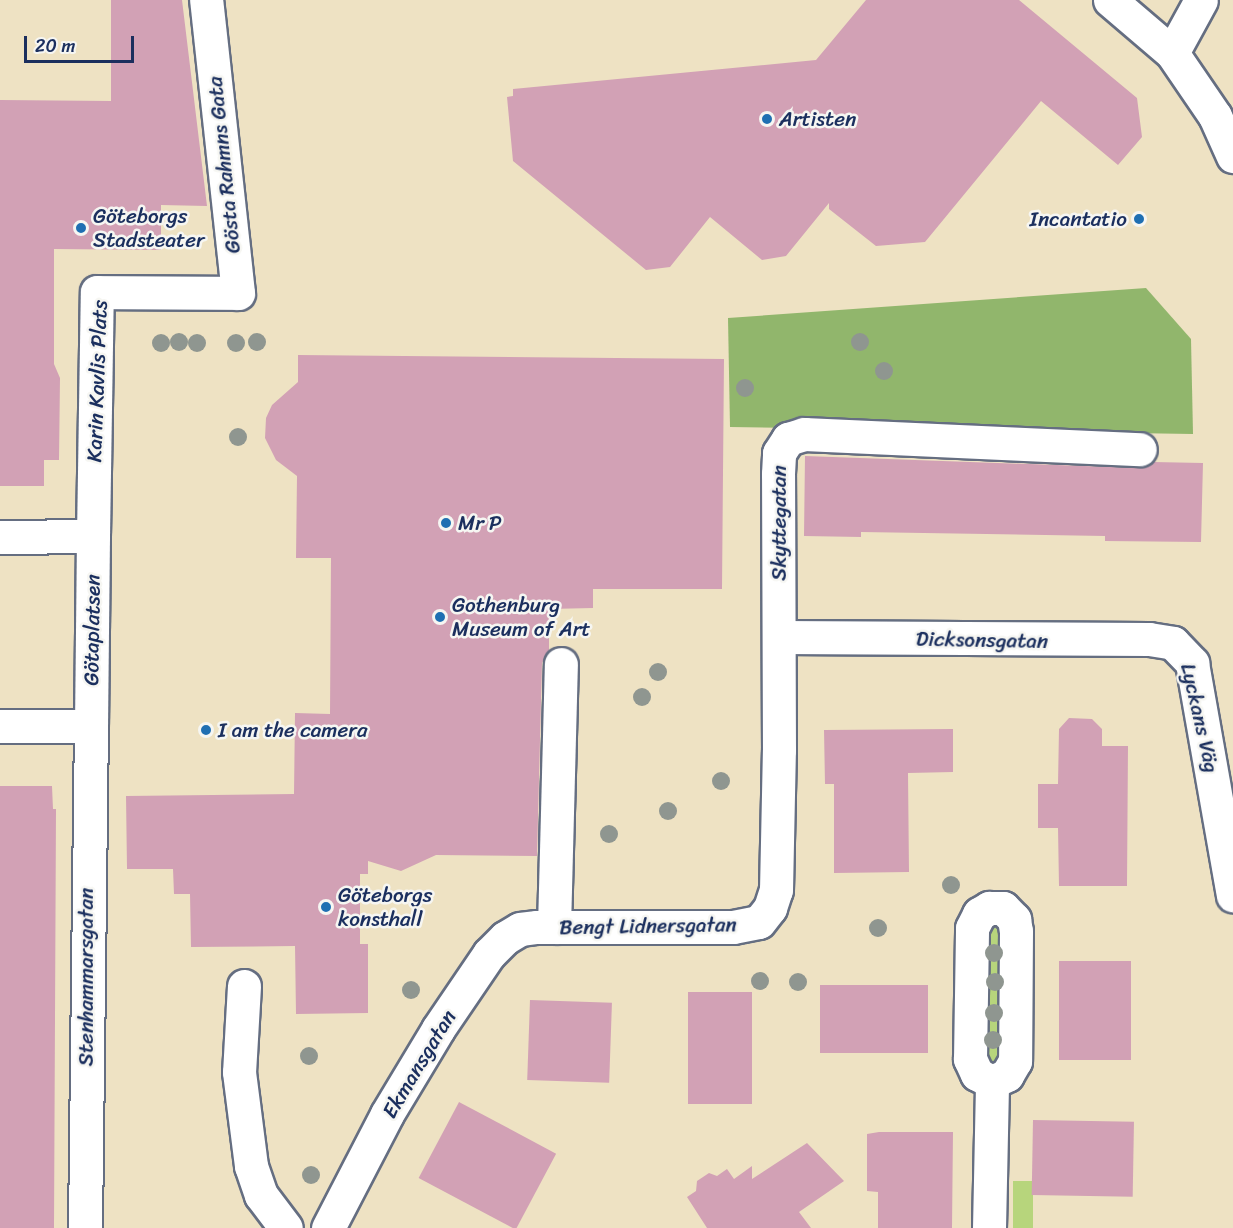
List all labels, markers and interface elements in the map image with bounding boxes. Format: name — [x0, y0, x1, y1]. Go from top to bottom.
scale bar — [27, 24, 136, 62]
text: 20 m — [35, 30, 75, 62]
street label: Gösta Rahmns Gata — [202, 75, 246, 255]
place label: Artisten — [779, 106, 856, 132]
marker: Artisten — [760, 112, 774, 126]
place label: Göteborgs Stadsteater — [93, 203, 205, 253]
place label: Incantatio — [1030, 206, 1127, 232]
marker: Incantatio — [1132, 212, 1146, 226]
marker: Göteborgs Stadsteater — [74, 221, 88, 235]
street label: Karin Kavlis Plats — [82, 300, 112, 462]
street label: Skyttegatan — [766, 465, 792, 581]
place label: Mr P — [458, 510, 502, 536]
marker: Mr P — [439, 516, 453, 530]
street label: Götaplatsen — [78, 574, 106, 686]
place label: Gothenburg Museum of Art — [452, 592, 591, 642]
marker: Gothenburg Museum of Art — [433, 610, 447, 624]
street label: Dicksonsgatan — [916, 626, 1048, 654]
street label: Lyckans Väg — [1175, 661, 1225, 775]
place label: I am the camera — [218, 717, 367, 743]
marker: I am the camera — [199, 723, 213, 737]
place label: Göteborgs konsthall — [338, 882, 432, 932]
street label: Stenhammarsgatan — [73, 888, 99, 1066]
marker: Göteborgs konsthall — [319, 900, 333, 914]
street label: Bengt Lidnersgatan — [559, 912, 737, 940]
street label: Ekmansgatan — [377, 1005, 461, 1123]

